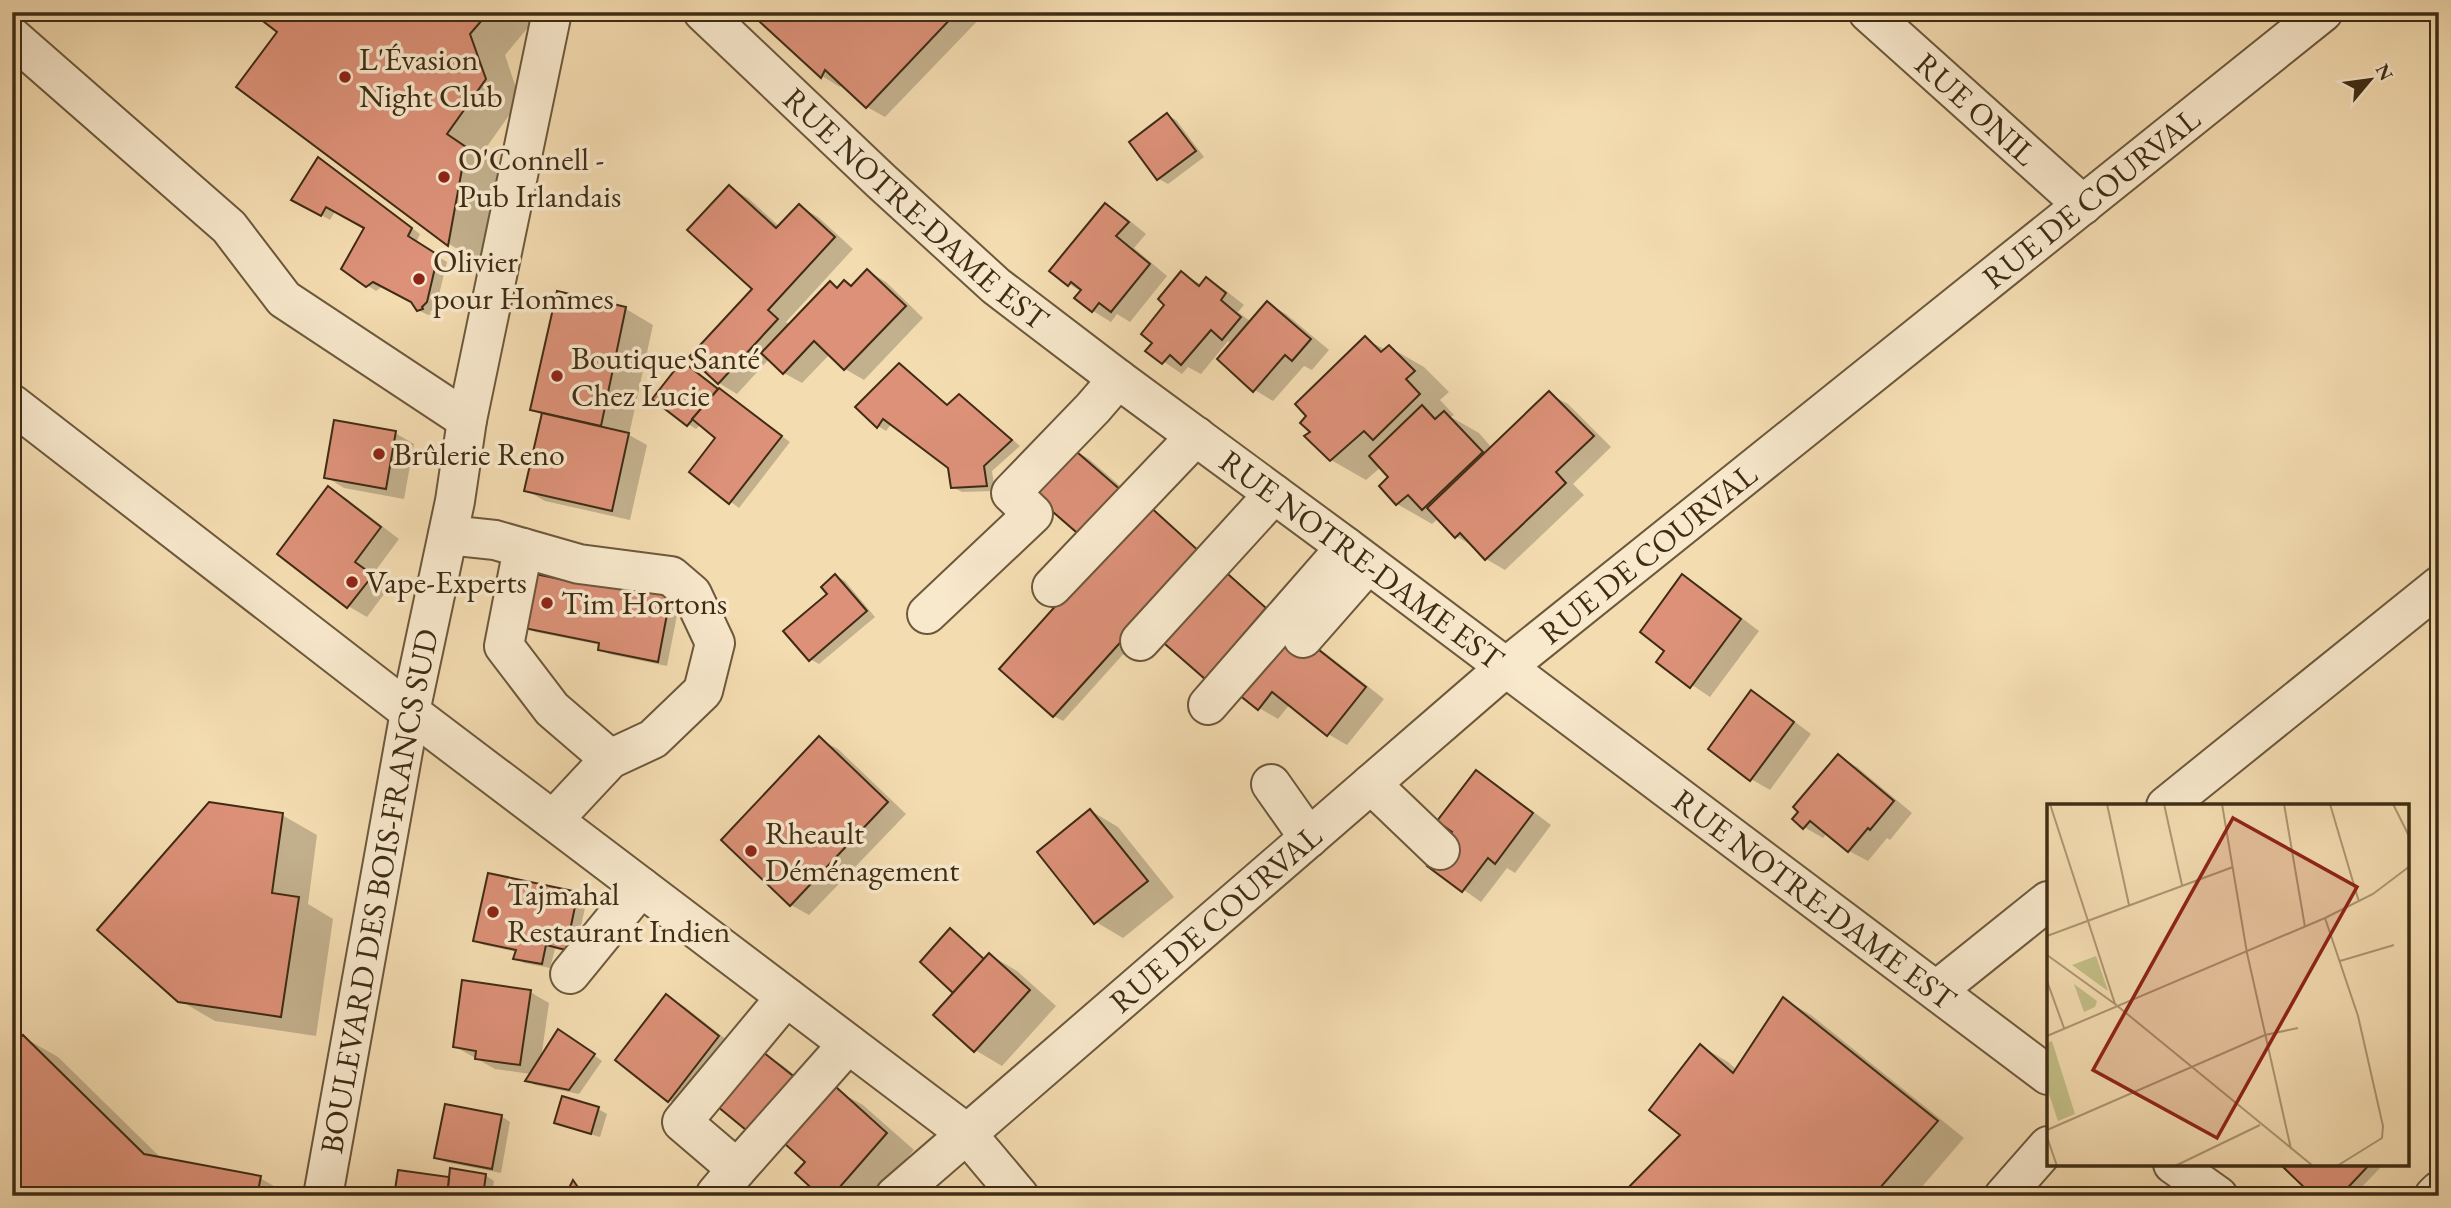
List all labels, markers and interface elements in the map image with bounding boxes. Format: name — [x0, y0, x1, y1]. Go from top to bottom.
place label: L'Évasion Night Club — [359, 38, 503, 117]
street label: RUE ONIL — [1906, 43, 2046, 175]
north arrow — [2336, 46, 2406, 116]
text: N — [2370, 59, 2399, 85]
marker: L'Évasion Night Club — [337, 69, 353, 85]
street label: RUE NOTRE-DAME EST — [774, 78, 1058, 340]
street label: RUE DE COURVAL — [1974, 98, 2209, 298]
place label: O'Connell - Pub Irlandais — [458, 138, 621, 217]
marker: O'Connell - Pub Irlandais — [436, 169, 452, 185]
place label: Olivier pour Hommes — [433, 240, 614, 319]
marker: Olivier pour Hommes — [411, 271, 427, 287]
place label: Boutique Santé Chez Lucie — [571, 337, 760, 416]
marker: Boutique Santé Chez Lucie — [549, 368, 565, 384]
place label: Brûlerie Reno — [393, 433, 565, 475]
street label: RUE NOTRE-DAME EST — [1211, 440, 1513, 680]
marker: Brûlerie Reno — [371, 446, 387, 462]
street label: RUE DE COURVAL — [1530, 453, 1766, 653]
place label: Vape-Experts — [366, 561, 527, 603]
marker: Vape-Experts — [344, 574, 360, 590]
place label: Tim Hortons — [561, 582, 727, 624]
marker: Tim Hortons — [539, 595, 555, 611]
street label: BOULEVARD DES BOIS-FRANCS SUD — [310, 625, 448, 1157]
street label: RUE NOTRE-DAME EST — [1664, 779, 1965, 1020]
inset map — [2047, 804, 2409, 1166]
place label: Rheault Déménagement — [765, 812, 959, 891]
street label: RUE DE COURVAL — [1101, 815, 1331, 1022]
marker: Rheault Déménagement — [743, 843, 759, 859]
place label: Tajmahal Restaurant Indien — [507, 873, 730, 952]
marker: Tajmahal Restaurant Indien — [485, 904, 501, 920]

